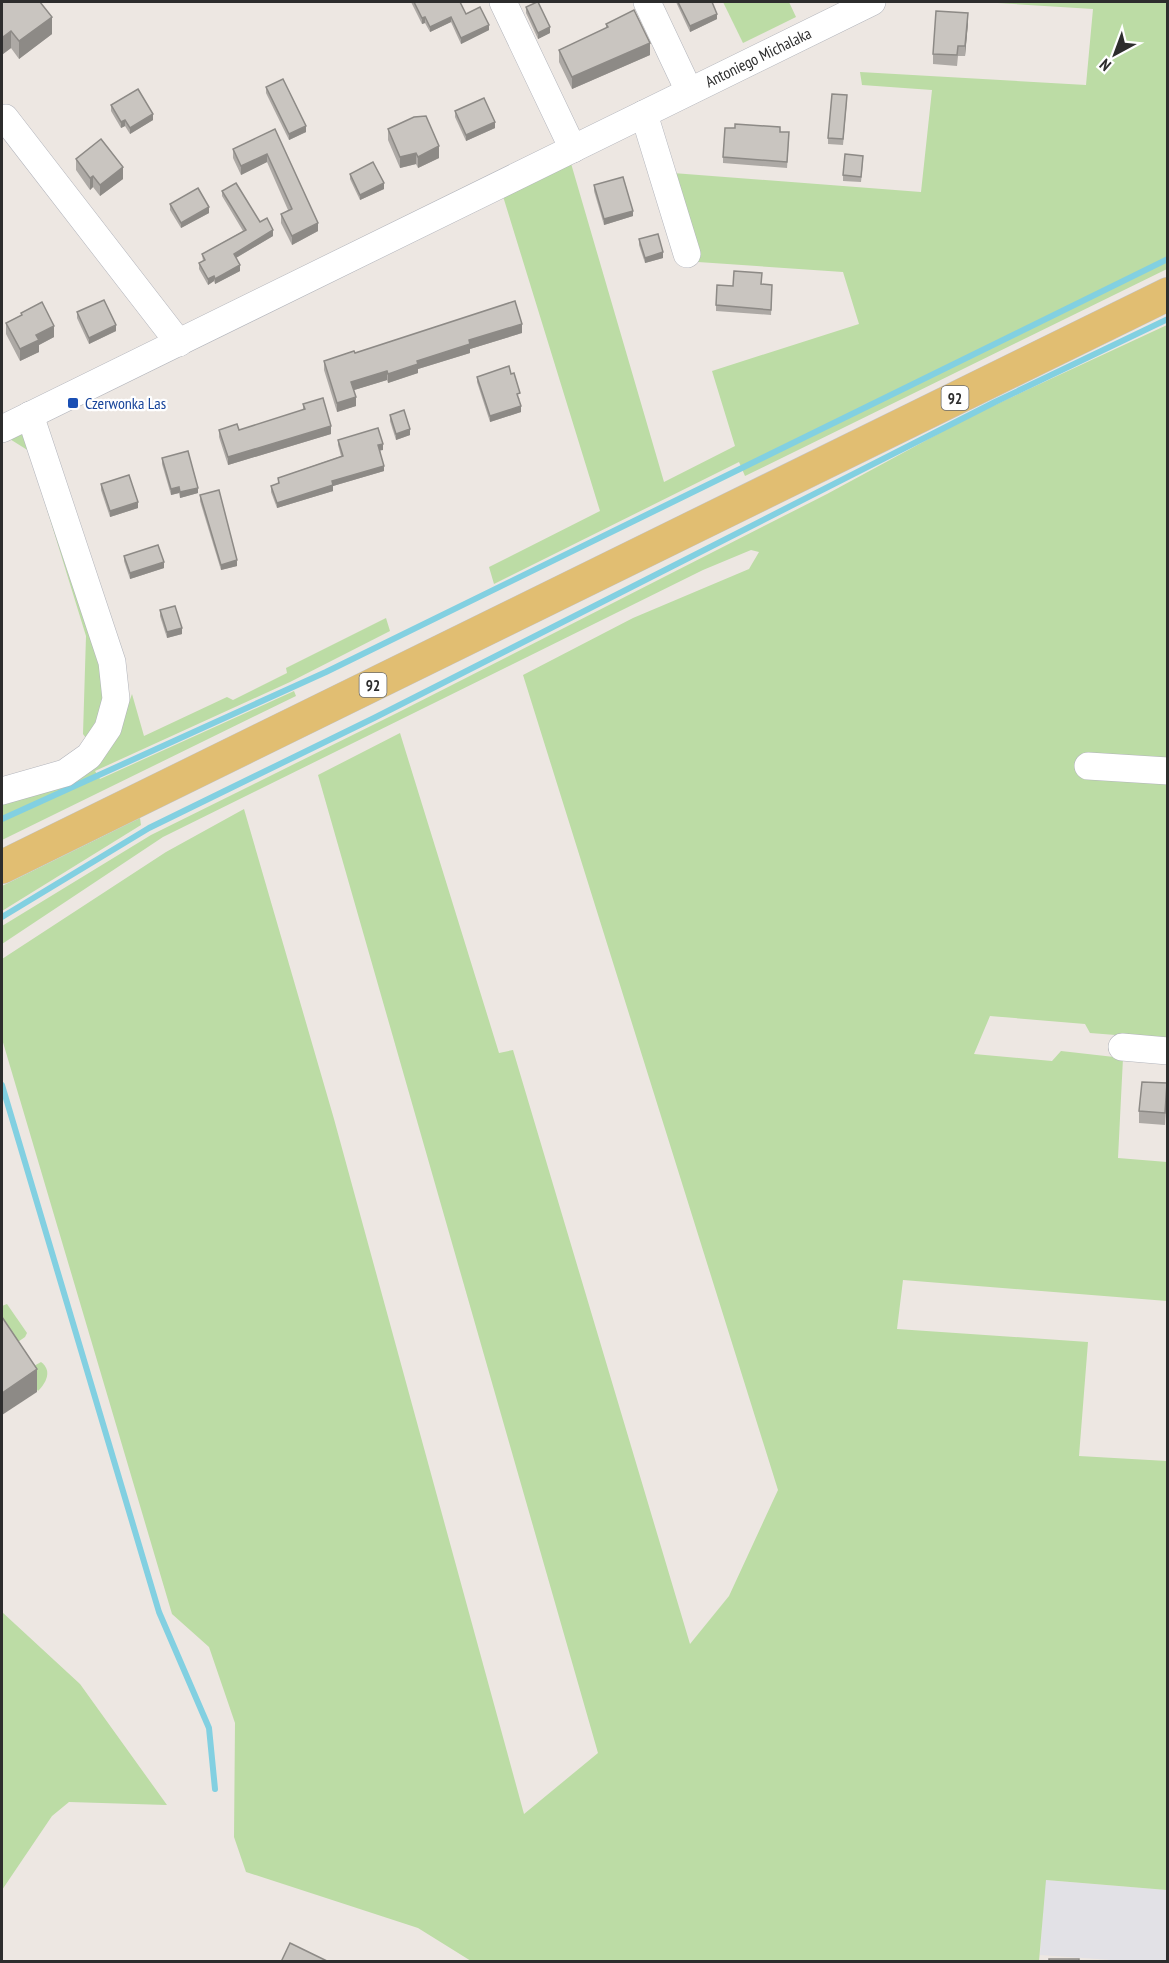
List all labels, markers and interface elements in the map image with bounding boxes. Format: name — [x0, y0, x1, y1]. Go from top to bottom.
street label: Antoniego Michalaka — [702, 23, 814, 91]
north arrow — [1085, 24, 1145, 84]
text: N — [1095, 55, 1115, 76]
road number: 92 — [942, 386, 968, 410]
place label: Czerwonka Las — [85, 393, 166, 413]
marker: Czerwonka Las — [66, 396, 80, 410]
road number: 92 — [360, 673, 386, 697]

